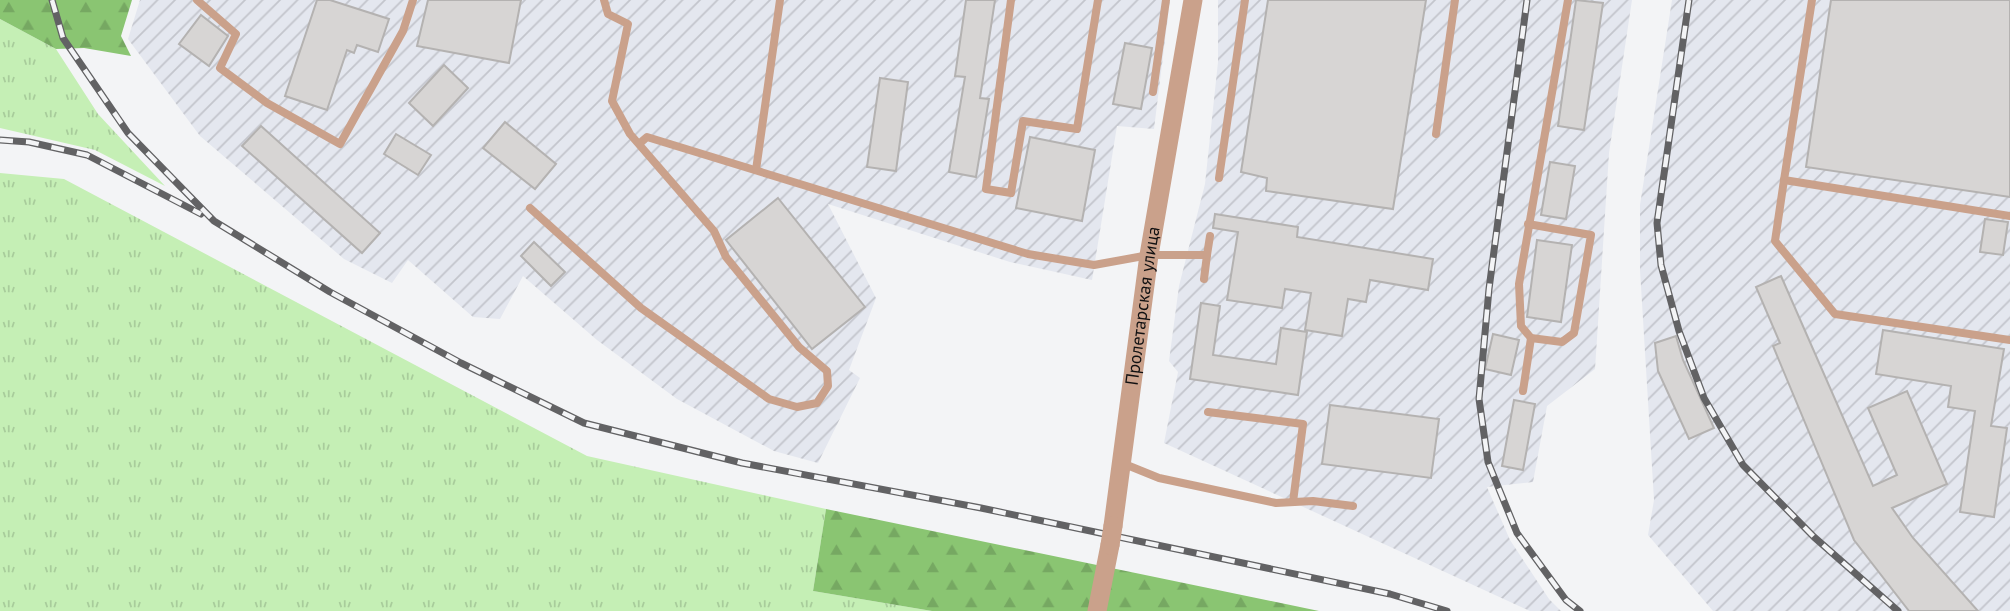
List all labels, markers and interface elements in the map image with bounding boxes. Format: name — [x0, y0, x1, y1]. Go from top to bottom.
street label: Пролетарская улица — [1120, 225, 1165, 387]

